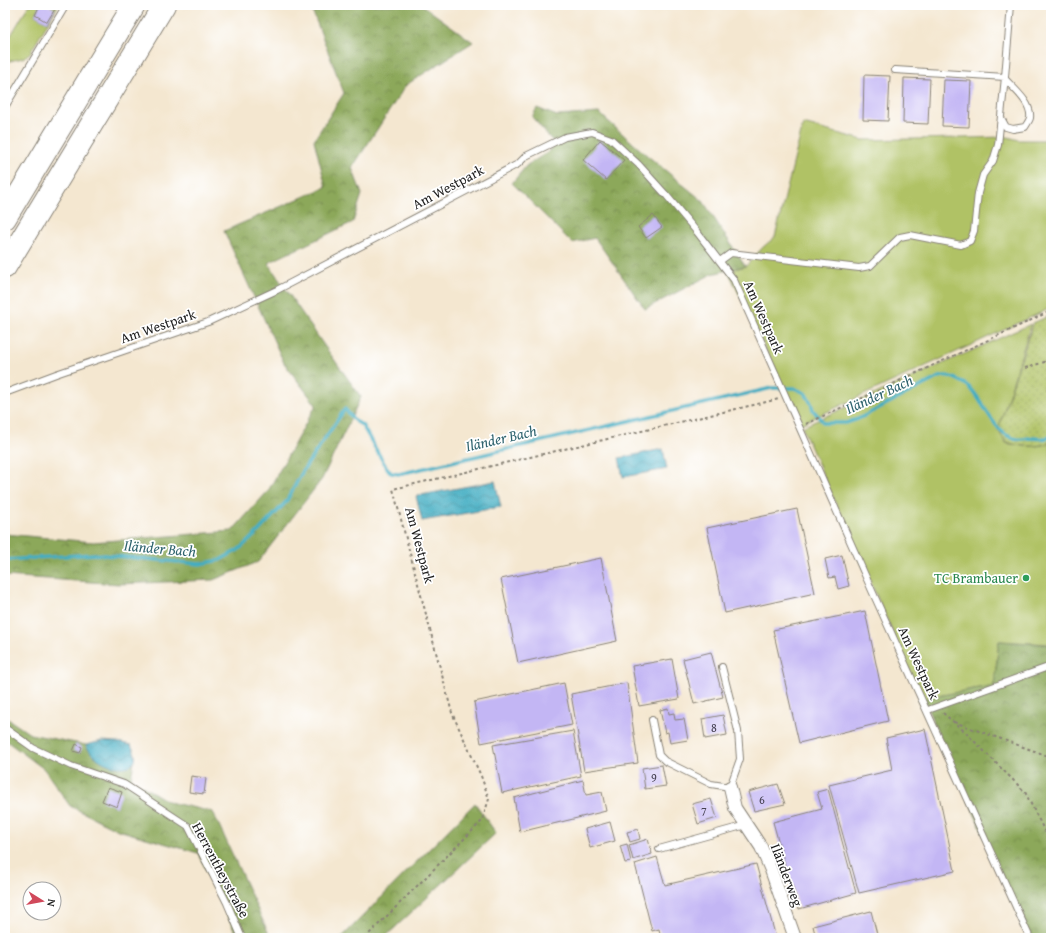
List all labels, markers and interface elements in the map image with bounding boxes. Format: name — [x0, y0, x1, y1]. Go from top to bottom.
street label: Am Westpark — [409, 159, 488, 214]
street label: Am Westpark — [739, 277, 789, 358]
street label: Am Westpark — [118, 303, 199, 348]
water label: Iländer Bach — [842, 369, 917, 419]
water label: Iländer Bach — [463, 420, 539, 456]
street label: Am Westpark — [400, 505, 440, 586]
water label: Iländer Bach — [123, 534, 197, 562]
place label: TC Brambauer — [934, 568, 1018, 588]
marker: TC Brambauer — [1021, 573, 1031, 583]
street label: Am Westpark — [893, 623, 945, 704]
house number: 8 — [711, 719, 717, 736]
house number: 9 — [651, 769, 657, 786]
house number: 6 — [759, 791, 765, 808]
house number: 7 — [701, 803, 707, 820]
street label: Herrentheystraße — [187, 819, 255, 922]
street label: Iländerweg — [766, 841, 808, 909]
north arrow — [22, 881, 62, 921]
text: N — [43, 898, 60, 909]

